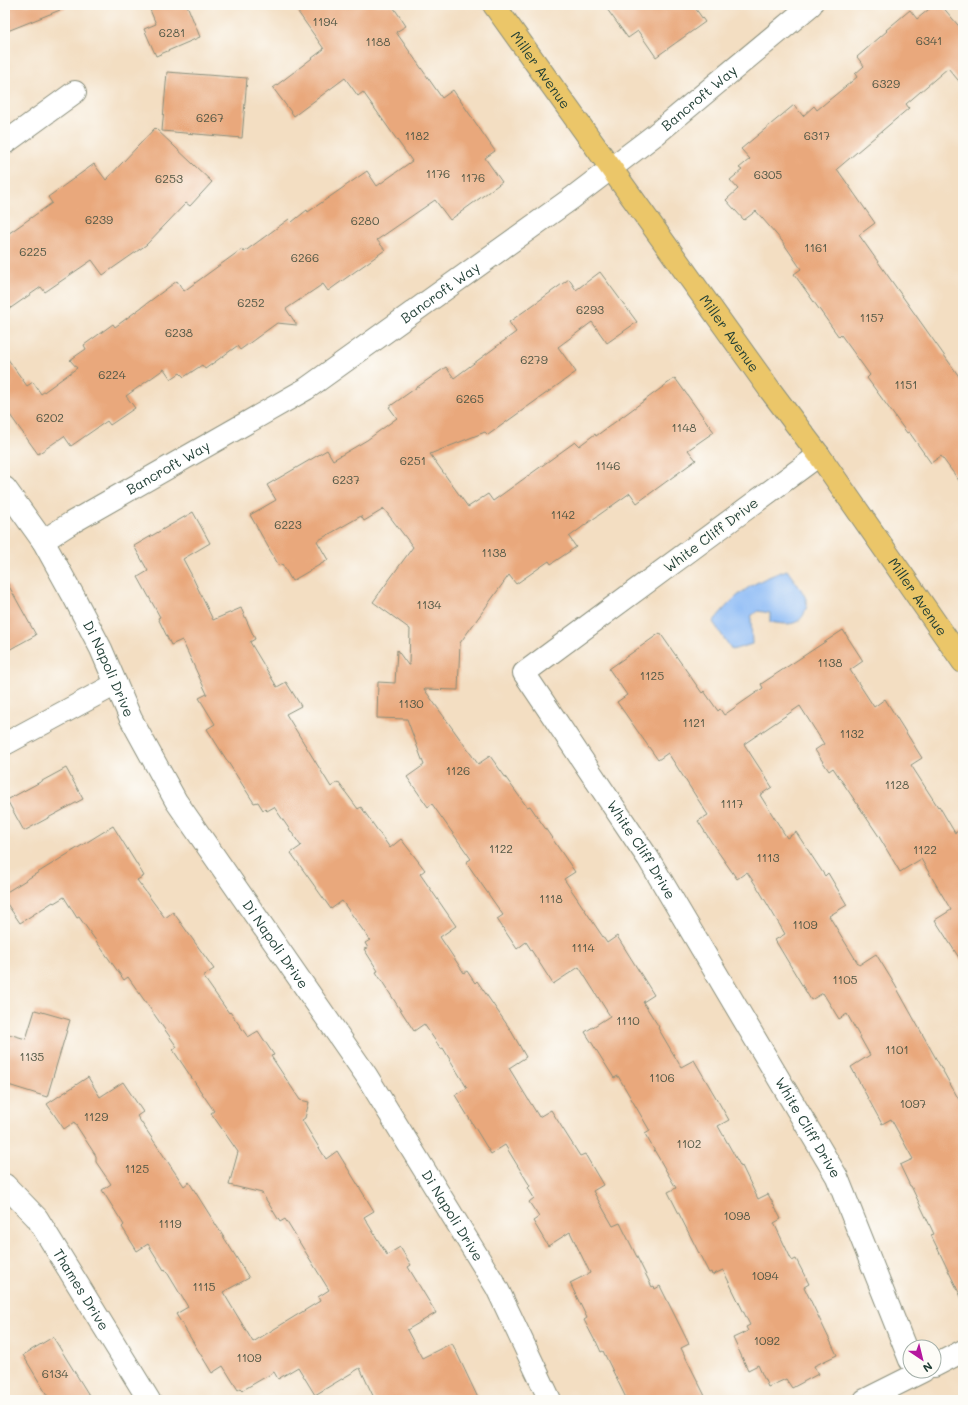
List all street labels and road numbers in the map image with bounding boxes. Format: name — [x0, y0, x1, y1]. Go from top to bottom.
street label: Miller Avenue — [507, 27, 575, 112]
street label: Bancroft Way — [657, 61, 741, 135]
street label: Bancroft Way — [396, 257, 483, 327]
street label: Miller Avenue — [696, 290, 764, 376]
street label: Bancroft Way — [123, 436, 213, 499]
street label: White Cliff Drive — [659, 493, 762, 576]
street label: Miller Avenue — [884, 554, 952, 639]
street label: Di Napoli Drive — [79, 617, 139, 720]
street label: White Cliff Drive — [603, 796, 680, 903]
street label: Di Napoli Drive — [238, 896, 313, 992]
street label: White Cliff Drive — [771, 1074, 845, 1181]
street label: Di Napoli Drive — [418, 1166, 488, 1265]
street label: Thames Drive — [49, 1245, 114, 1334]

